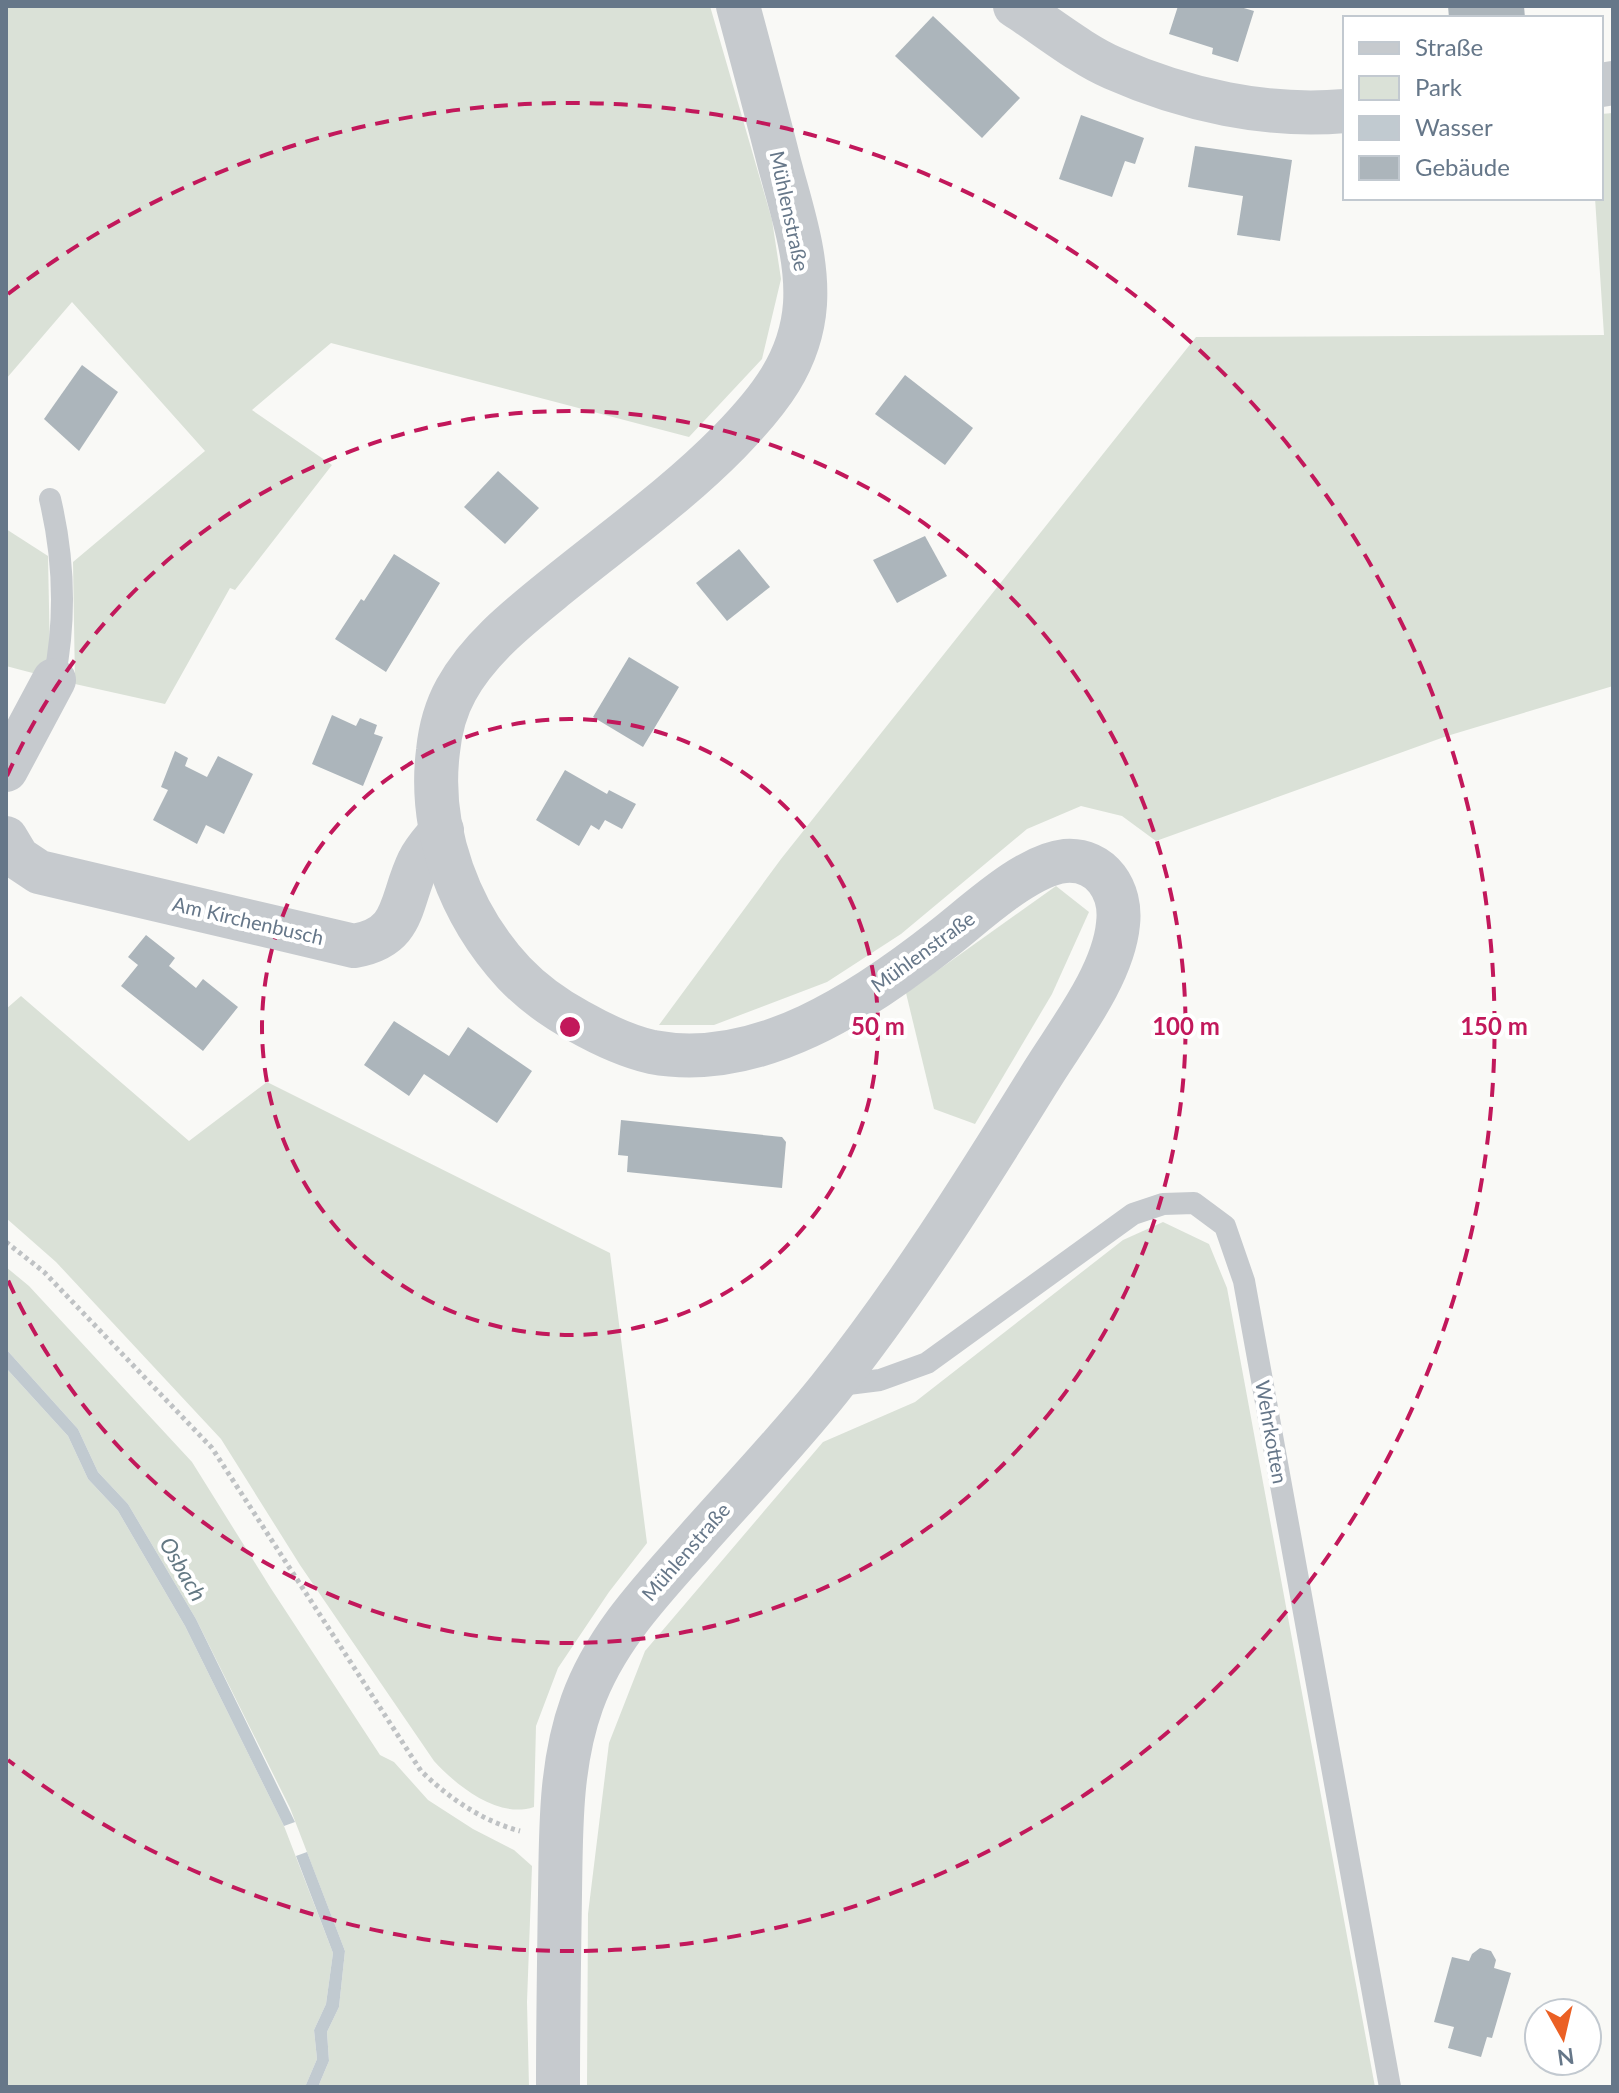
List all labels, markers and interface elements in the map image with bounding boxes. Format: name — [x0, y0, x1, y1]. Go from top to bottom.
legend — [1343, 16, 1603, 200]
text: Straße — [1415, 32, 1483, 61]
text: Park — [1415, 72, 1463, 101]
text: Wasser — [1415, 112, 1493, 141]
street label: Mühlenstraße — [766, 149, 814, 273]
text: Gebäude — [1415, 152, 1510, 181]
street label: Am Kirchenbusch — [170, 891, 326, 949]
street label: Mühlenstraße — [866, 906, 979, 997]
text: 50 m — [851, 1011, 905, 1040]
text: 100 m — [1152, 1011, 1220, 1040]
text: 150 m — [1460, 1011, 1528, 1040]
centre of rings — [556, 1013, 584, 1041]
street label: Wehrkotten — [1251, 1378, 1293, 1485]
street label: Mühlenstraße — [636, 1497, 734, 1605]
water label: Osbach — [154, 1532, 213, 1606]
north arrow — [1523, 1997, 1603, 2077]
text: N — [1556, 2043, 1576, 2072]

